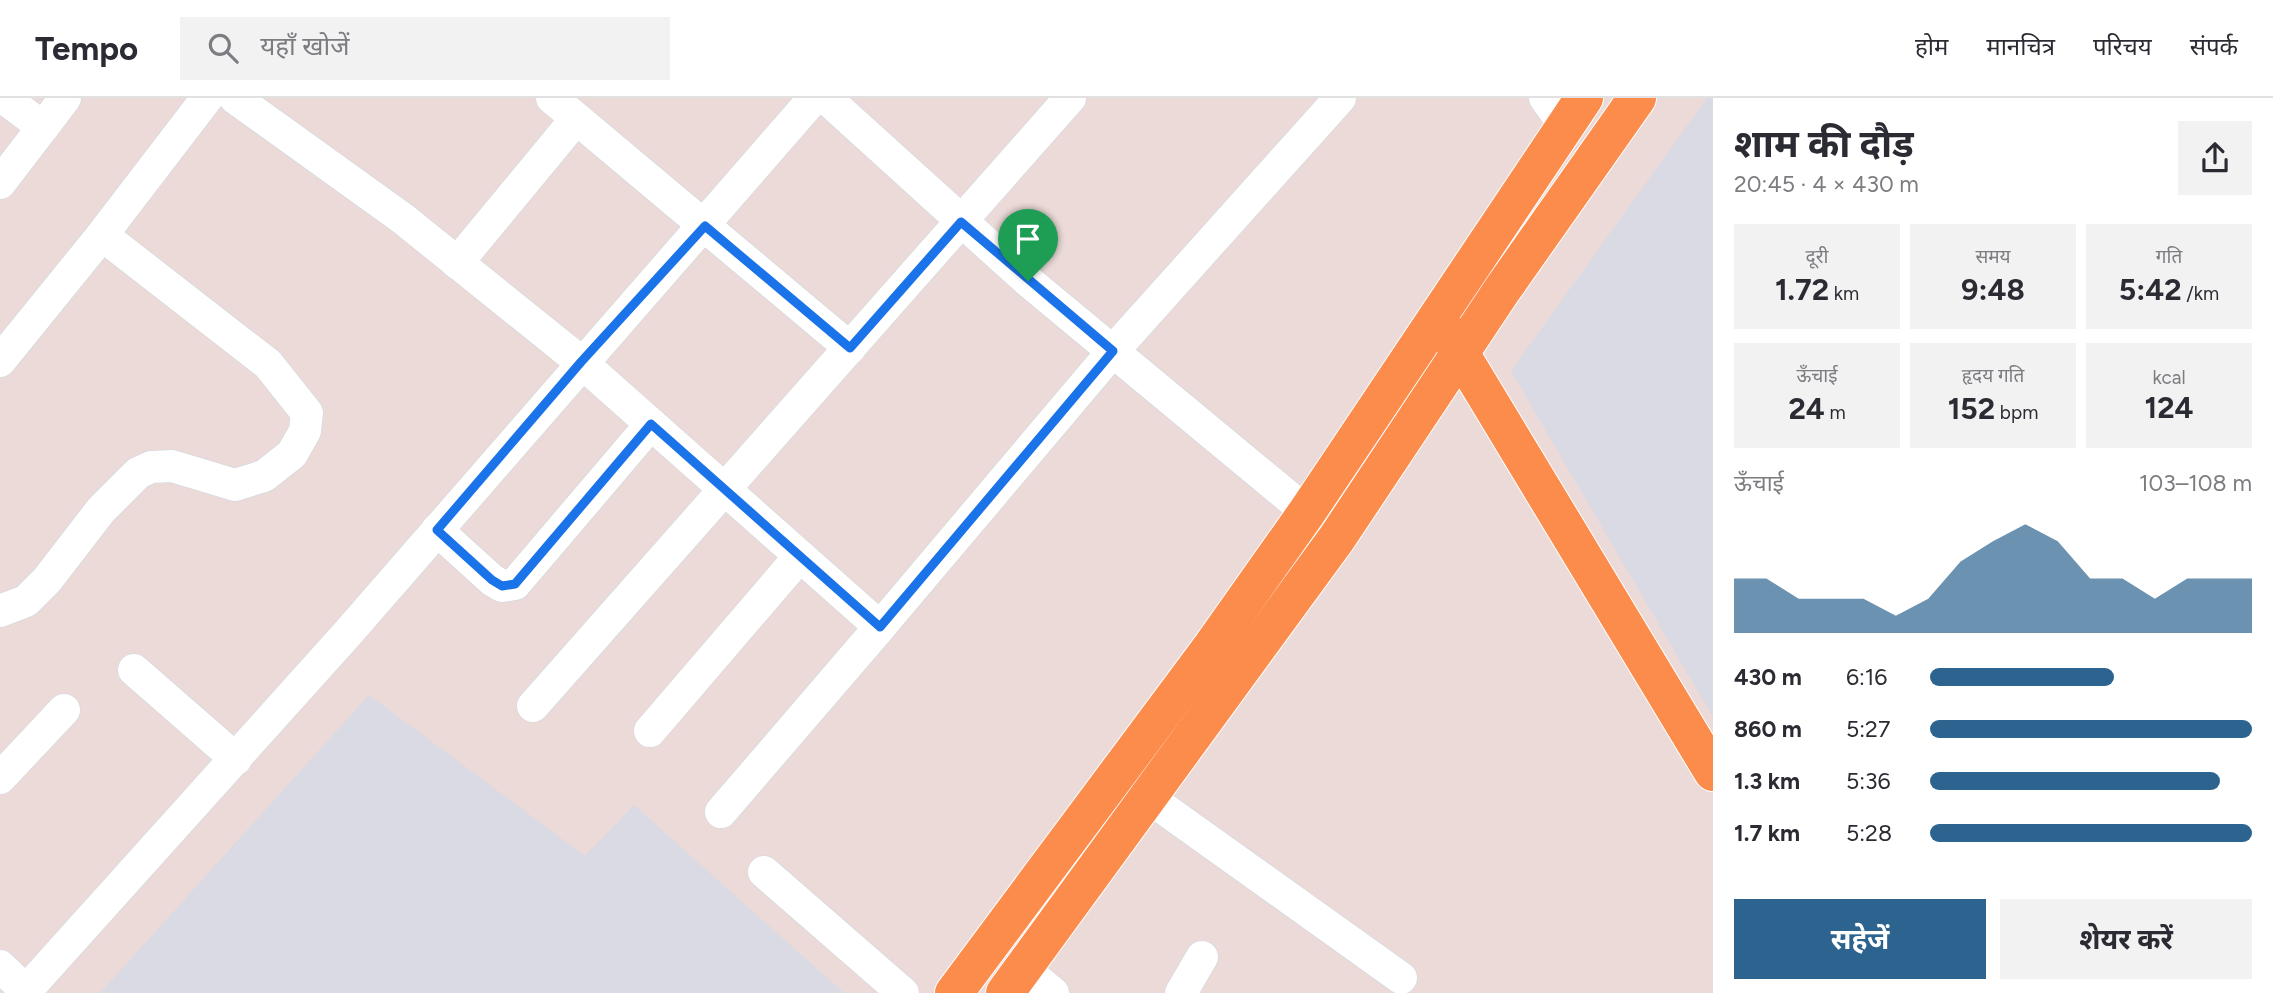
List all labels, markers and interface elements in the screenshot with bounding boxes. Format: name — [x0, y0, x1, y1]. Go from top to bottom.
search box — [180, 17, 670, 80]
text: Tempo — [35, 29, 138, 68]
icon: search — [204, 29, 242, 67]
text: यहाँ खोजें — [260, 30, 350, 62]
text: होम — [1915, 32, 1948, 61]
text: मानचित्र — [1986, 32, 2055, 61]
text: परिचय — [2093, 32, 2152, 61]
text: संपर्क — [2190, 32, 2238, 61]
text: शाम की दौड़ — [1734, 121, 1914, 167]
button: share — [2178, 121, 2252, 195]
text: 20:45 · 4 × 430 m — [1734, 170, 1919, 198]
pin — [998, 209, 1058, 281]
icon: arrive — [1009, 220, 1047, 258]
text: दूरी — [1806, 245, 1828, 268]
text: समय — [1975, 245, 2011, 268]
text: गति — [2156, 245, 2182, 268]
text: 1.72 — [1775, 271, 1829, 308]
text: 9:48 — [1961, 271, 2025, 308]
text: 5:42 — [2119, 271, 2182, 308]
text: km — [1829, 282, 1859, 305]
text: /km — [2182, 282, 2219, 305]
text: ऊँचाई — [1796, 364, 1838, 387]
text: हृदय गति — [1962, 364, 2024, 387]
text: kcal — [2152, 366, 2186, 389]
text: 124 — [2144, 389, 2194, 426]
text: 24 — [1788, 390, 1825, 427]
text: 152 — [1948, 390, 1995, 427]
text: m — [1825, 401, 1846, 424]
text: bpm — [1995, 401, 2038, 424]
text: ऊँचाई — [1734, 469, 1784, 497]
text: 103–108 m — [2139, 469, 2252, 497]
text: 430 m — [1734, 663, 1802, 691]
text: 6:16 — [1846, 663, 1887, 691]
text: 860 m — [1734, 715, 1802, 743]
text: 5:27 — [1846, 715, 1890, 743]
text: 1.3 km — [1734, 767, 1800, 795]
text: 5:36 — [1846, 767, 1891, 795]
text: 1.7 km — [1734, 819, 1800, 847]
text: 5:28 — [1846, 819, 1892, 847]
button: सहेजें — [1734, 899, 1986, 979]
button: शेयर करें — [2000, 899, 2252, 979]

